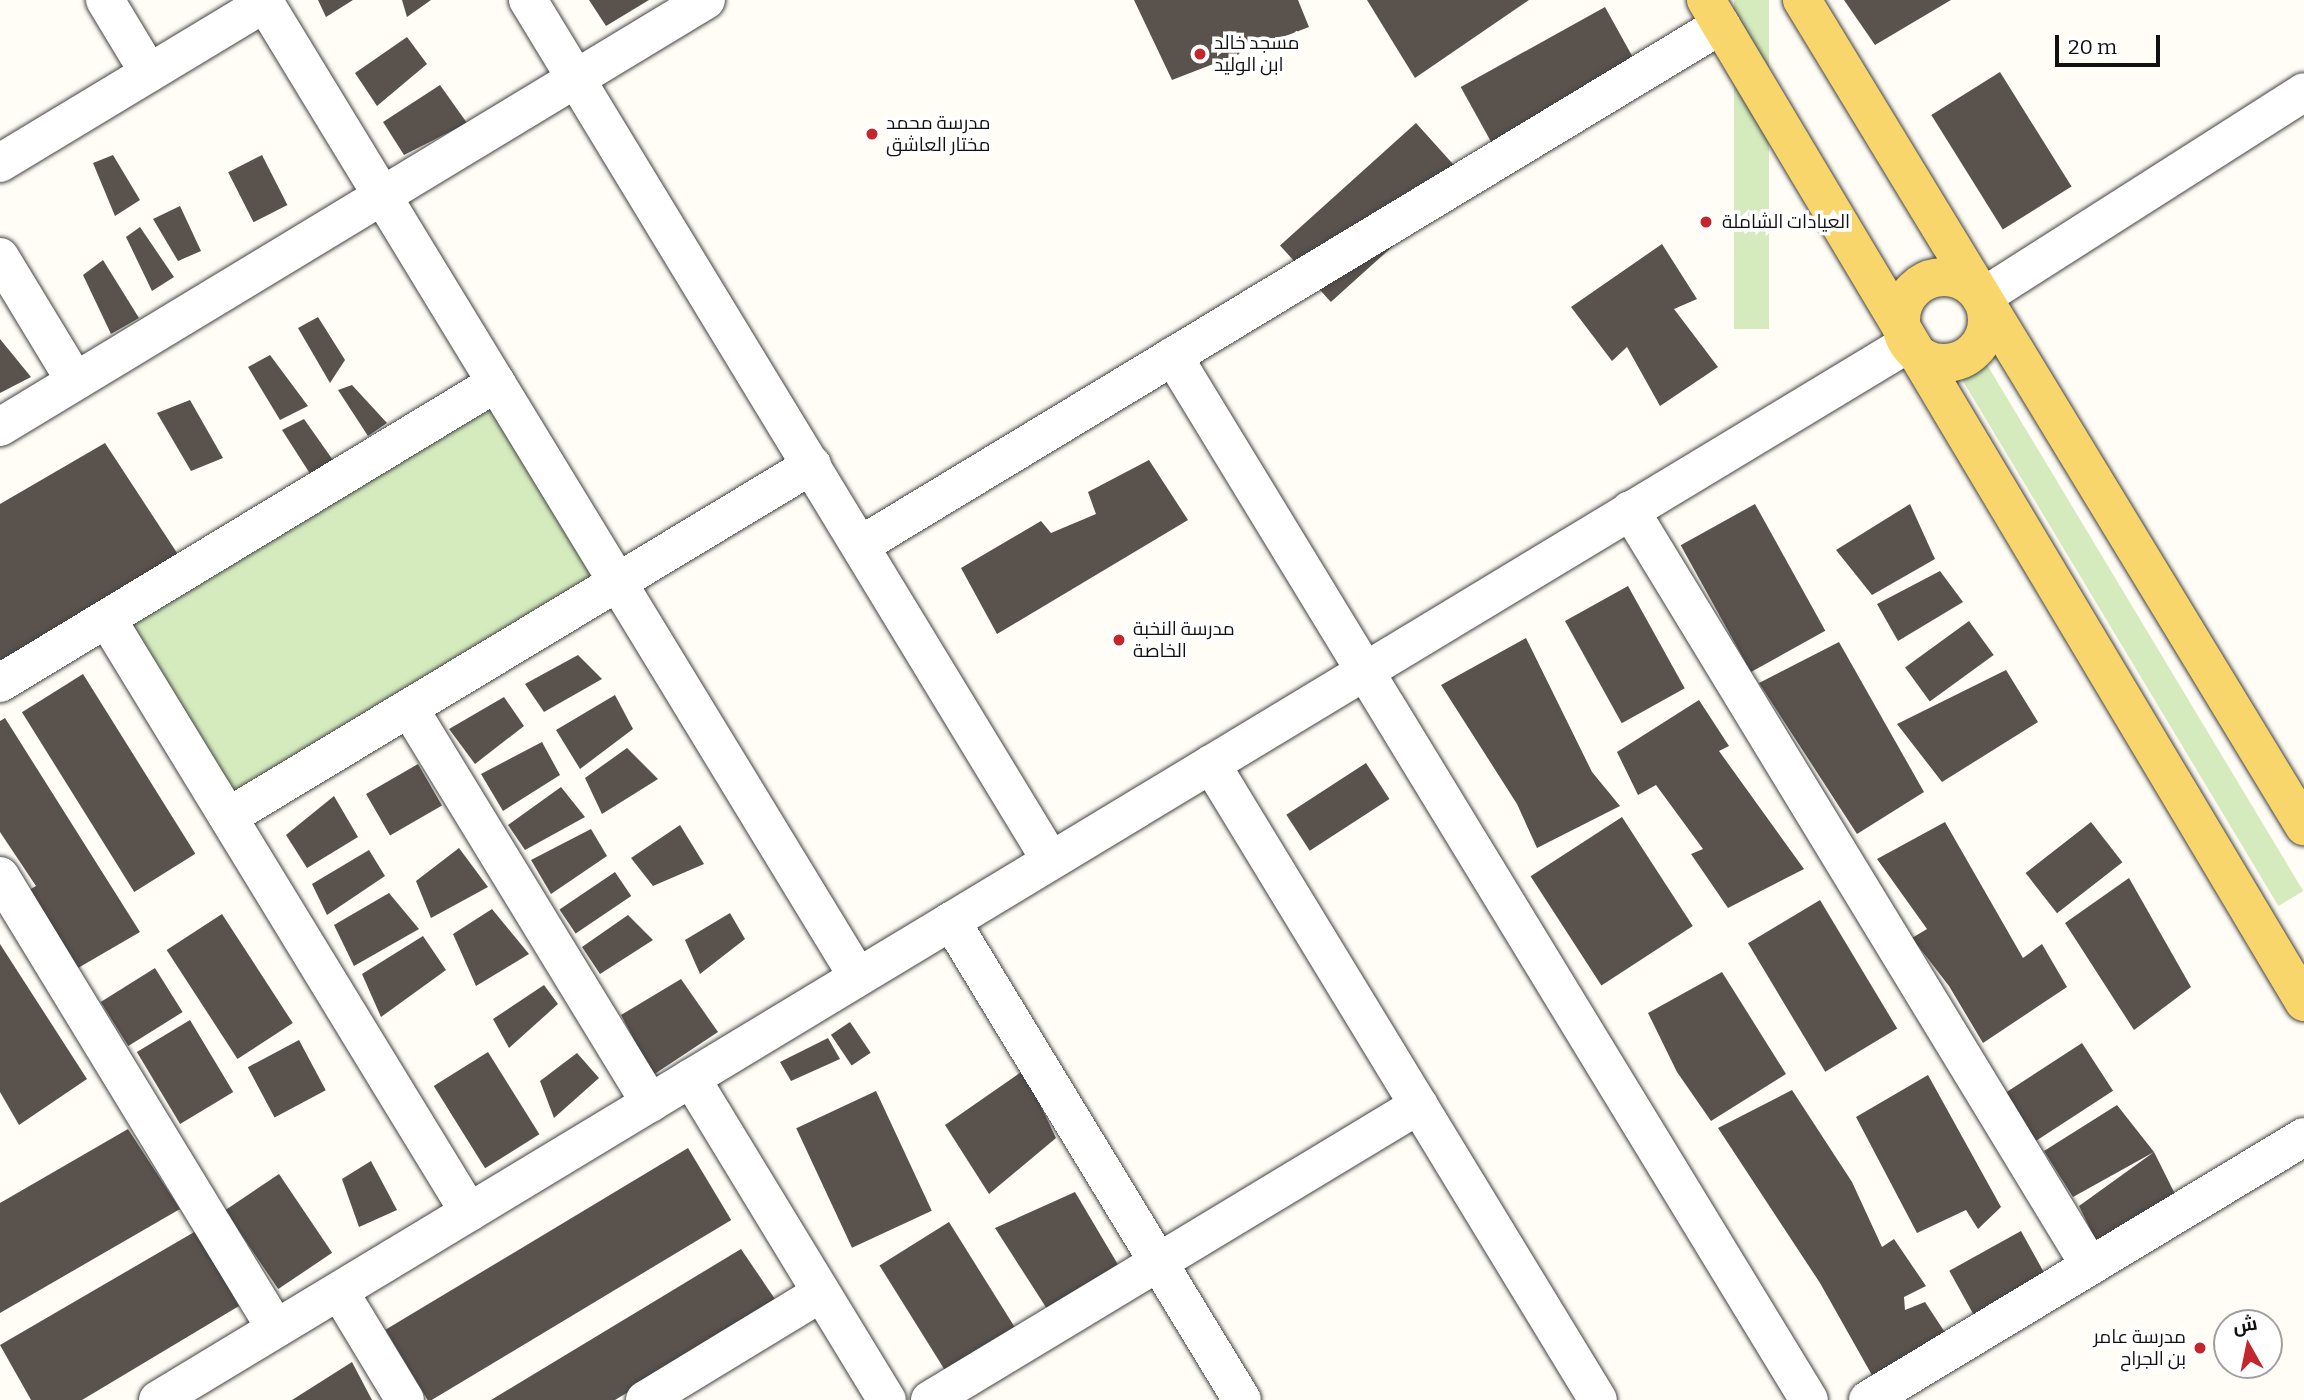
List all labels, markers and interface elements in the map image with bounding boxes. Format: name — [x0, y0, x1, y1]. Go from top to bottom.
scale bar — [2059, 21, 2164, 65]
place label: مسجد خالد ابن الوليد — [1214, 32, 1299, 76]
text: 20 m — [2068, 34, 2117, 60]
marker: مسجد خالد ابن الوليد — [1192, 46, 1208, 62]
place label: مدرسة محمد مختار العاشق — [886, 112, 990, 156]
marker: مدرسة محمد مختار العاشق — [864, 126, 880, 142]
place label: العيادات الشاملة — [1722, 211, 1850, 233]
marker: العيادات الشاملة — [1696, 212, 1716, 232]
place label: مدرسة النخبة الخاصة — [1133, 618, 1235, 662]
marker: مدرسة النخبة الخاصة — [1111, 632, 1127, 648]
north arrow — [2213, 1309, 2283, 1379]
text: ش — [2231, 1311, 2259, 1338]
place label: مدرسة عامر بن الجراح — [2093, 1326, 2186, 1370]
marker: مدرسة عامر بن الجراح — [2192, 1340, 2208, 1356]

